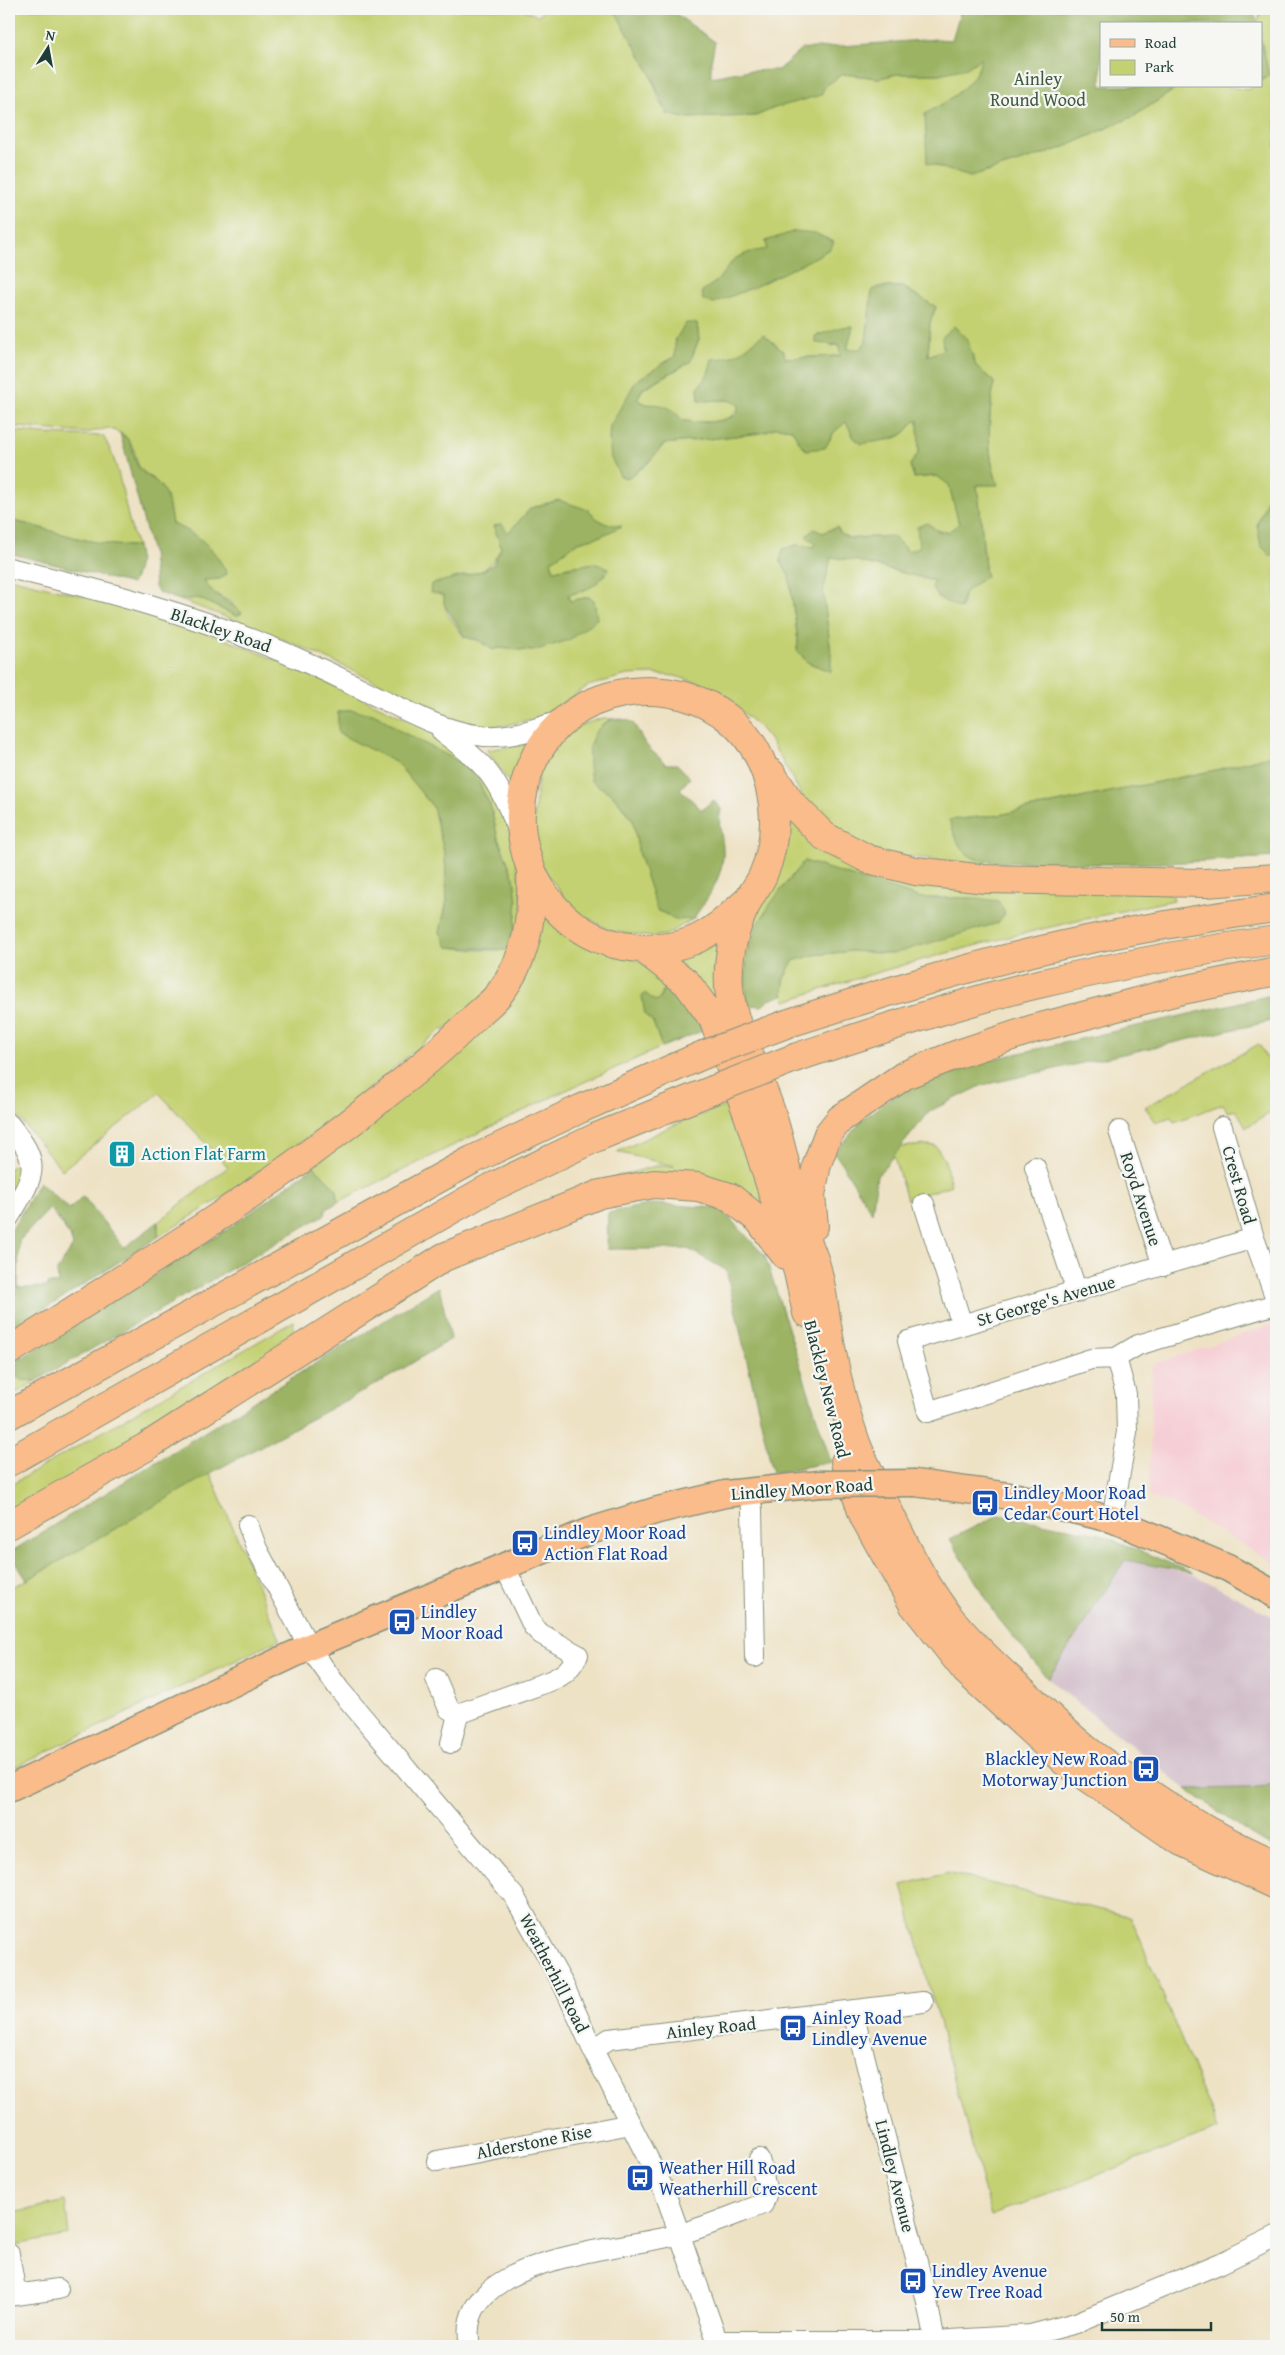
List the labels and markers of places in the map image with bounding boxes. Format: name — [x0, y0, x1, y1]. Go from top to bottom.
building icon: Action Flat Farm — [107, 1139, 137, 1169]
place label: Action Flat Farm — [141, 1140, 266, 1167]
place label: Lindley Moor Road Cedar Court Hotel — [1004, 1479, 1147, 1527]
bus stop icon: Lindley Moor Road Cedar Court Hotel — [970, 1488, 1000, 1518]
place label: Lindley Moor Road Action Flat Road — [544, 1519, 687, 1567]
bus stop icon: Lindley Moor Road Action Flat Road — [510, 1528, 540, 1558]
place label: Lindley Moor Road — [421, 1598, 504, 1646]
bus stop icon: Lindley Moor Road — [387, 1607, 417, 1637]
place label: Blackley New Road Motorway Junction — [982, 1745, 1127, 1793]
bus stop icon: Blackley New Road Motorway Junction — [1131, 1754, 1161, 1784]
place label: Ainley Road Lindley Avenue — [812, 2004, 927, 2052]
bus stop icon: Ainley Road Lindley Avenue — [778, 2013, 808, 2043]
place label: Weather Hill Road Weatherhill Crescent — [659, 2154, 818, 2202]
bus stop icon: Weather Hill Road Weatherhill Crescent — [625, 2163, 655, 2193]
place label: Lindley Avenue Yew Tree Road — [932, 2257, 1047, 2305]
bus stop icon: Lindley Avenue Yew Tree Road — [898, 2266, 928, 2296]

